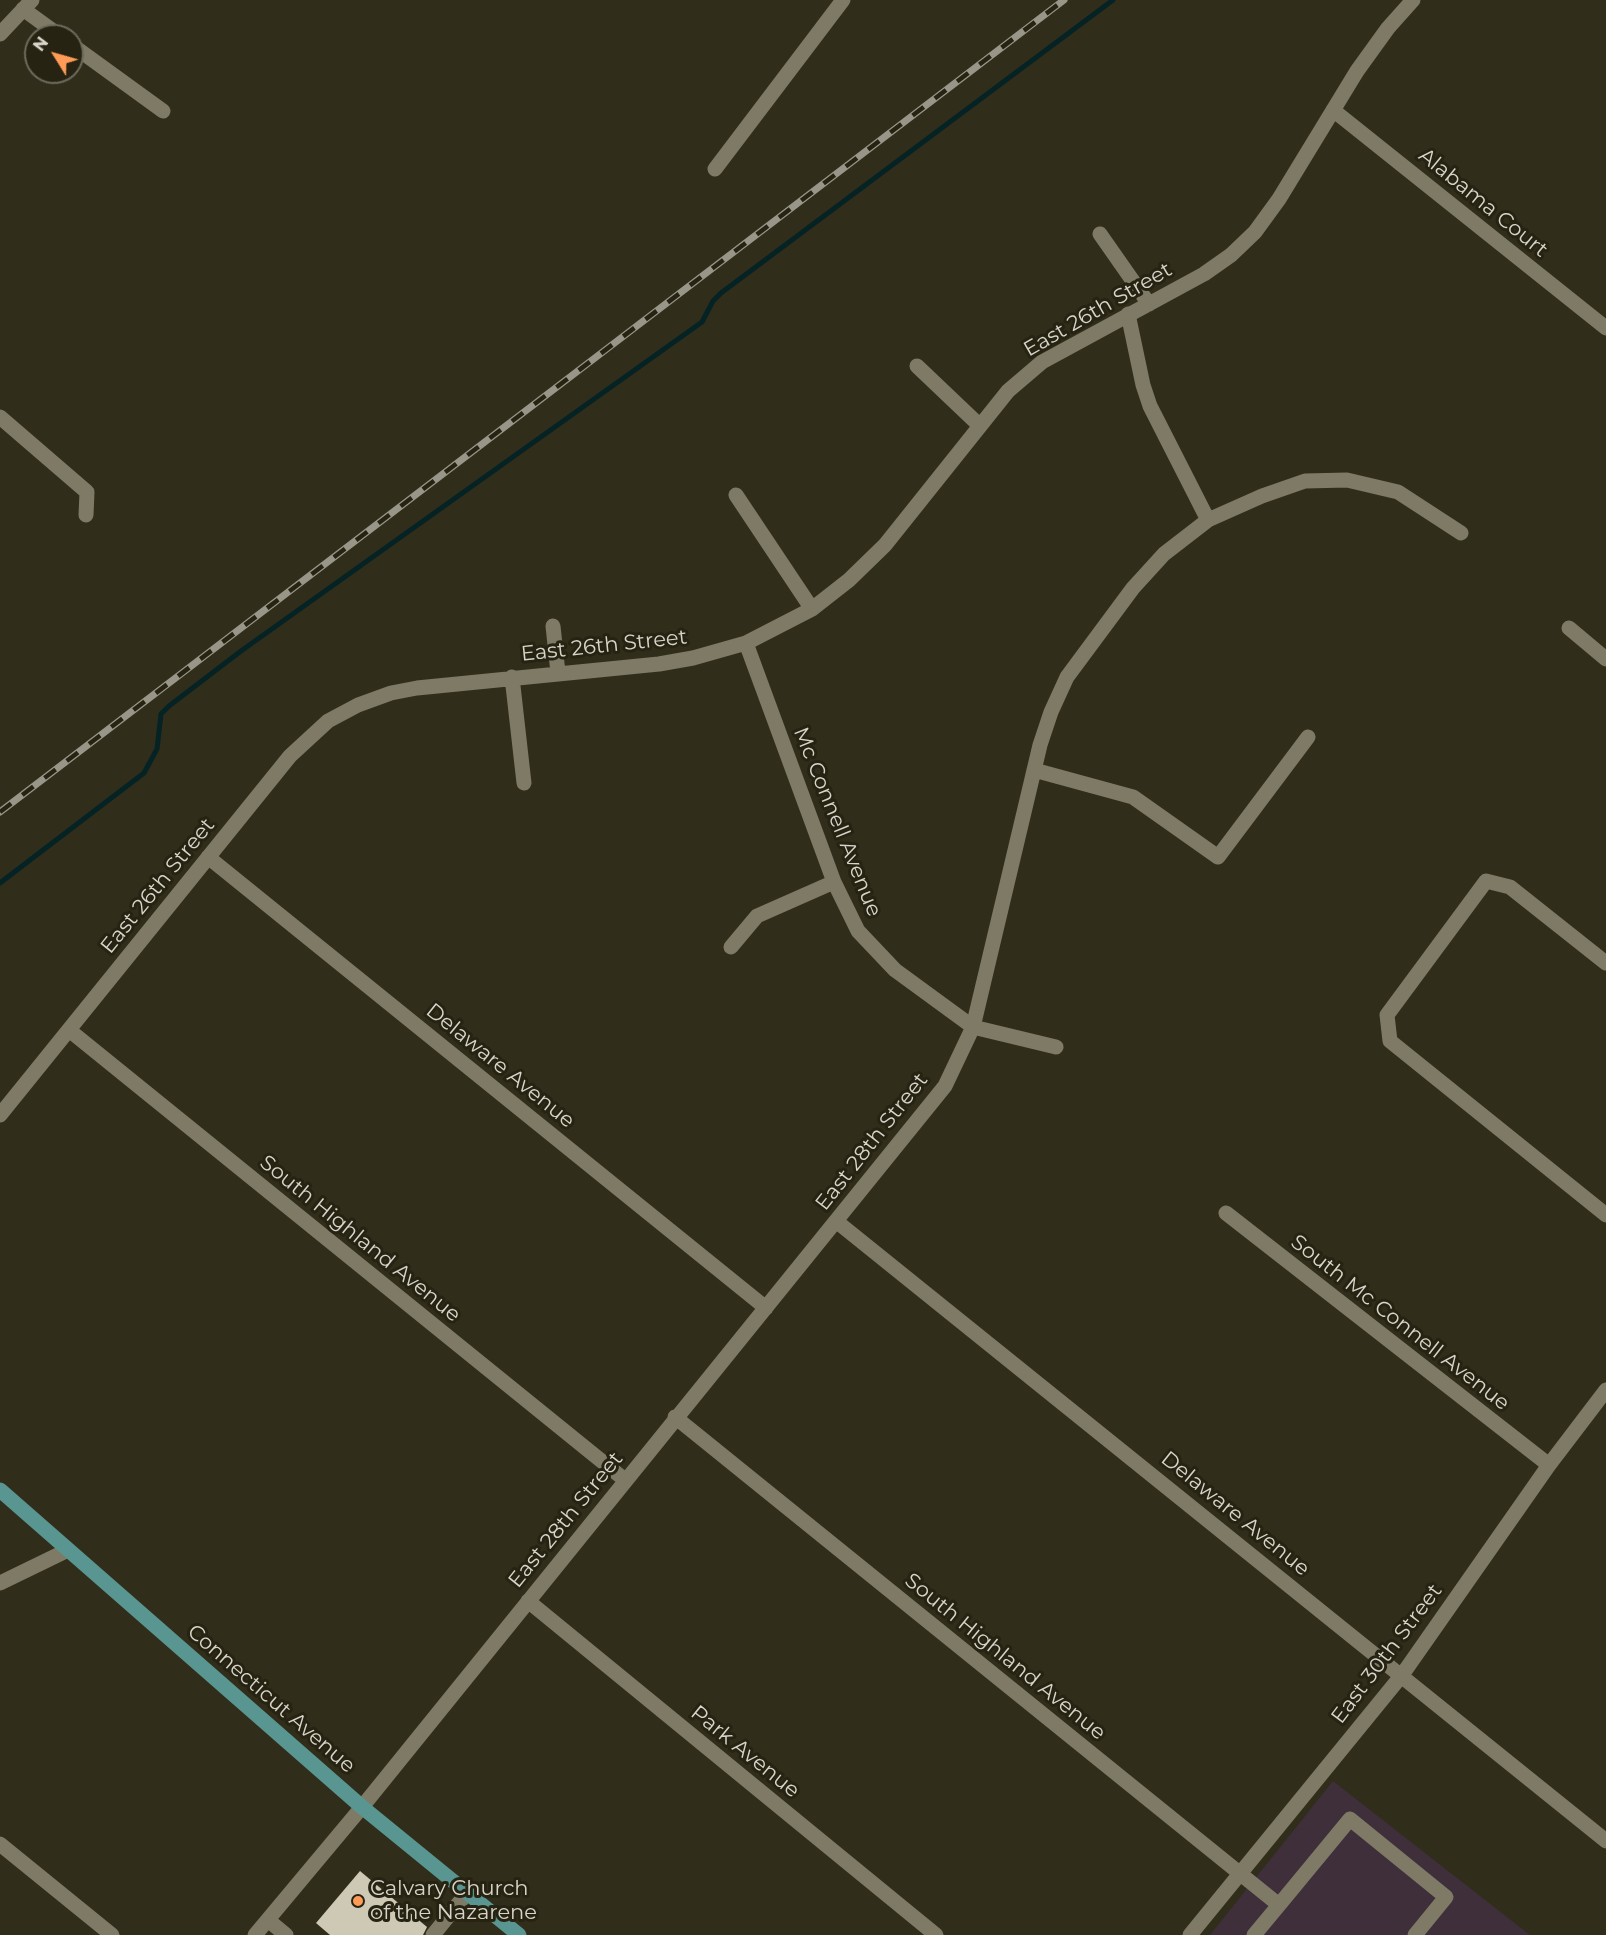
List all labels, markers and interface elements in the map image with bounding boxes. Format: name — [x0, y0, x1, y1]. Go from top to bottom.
north arrow — [24, 24, 84, 84]
text: N — [29, 33, 52, 55]
street label: Alabama Court — [1413, 143, 1553, 263]
street label: East 26th Street — [1019, 257, 1177, 363]
street label: East 26th Street — [520, 625, 688, 667]
street label: Mc Connell Avenue — [787, 724, 887, 920]
street label: East 26th Street — [96, 813, 220, 959]
street label: Delaware Avenue — [421, 998, 579, 1134]
street label: East 28th Street — [810, 1068, 934, 1216]
street label: South Highland Avenue — [255, 1150, 465, 1328]
street label: South Mc Connell Avenue — [1286, 1230, 1514, 1416]
street label: Delaware Avenue — [1156, 1446, 1314, 1582]
street label: East 28th Street — [503, 1447, 629, 1593]
street label: South Highland Avenue — [900, 1568, 1110, 1746]
street label: East 30th Street — [1326, 1579, 1448, 1729]
street label: Connecticut Avenue — [182, 1619, 360, 1779]
street label: Park Avenue — [685, 1700, 805, 1804]
place label: Calvary Church of the Nazarene — [370, 1876, 537, 1926]
marker: Calvary Church of the Nazarene — [351, 1894, 365, 1908]

